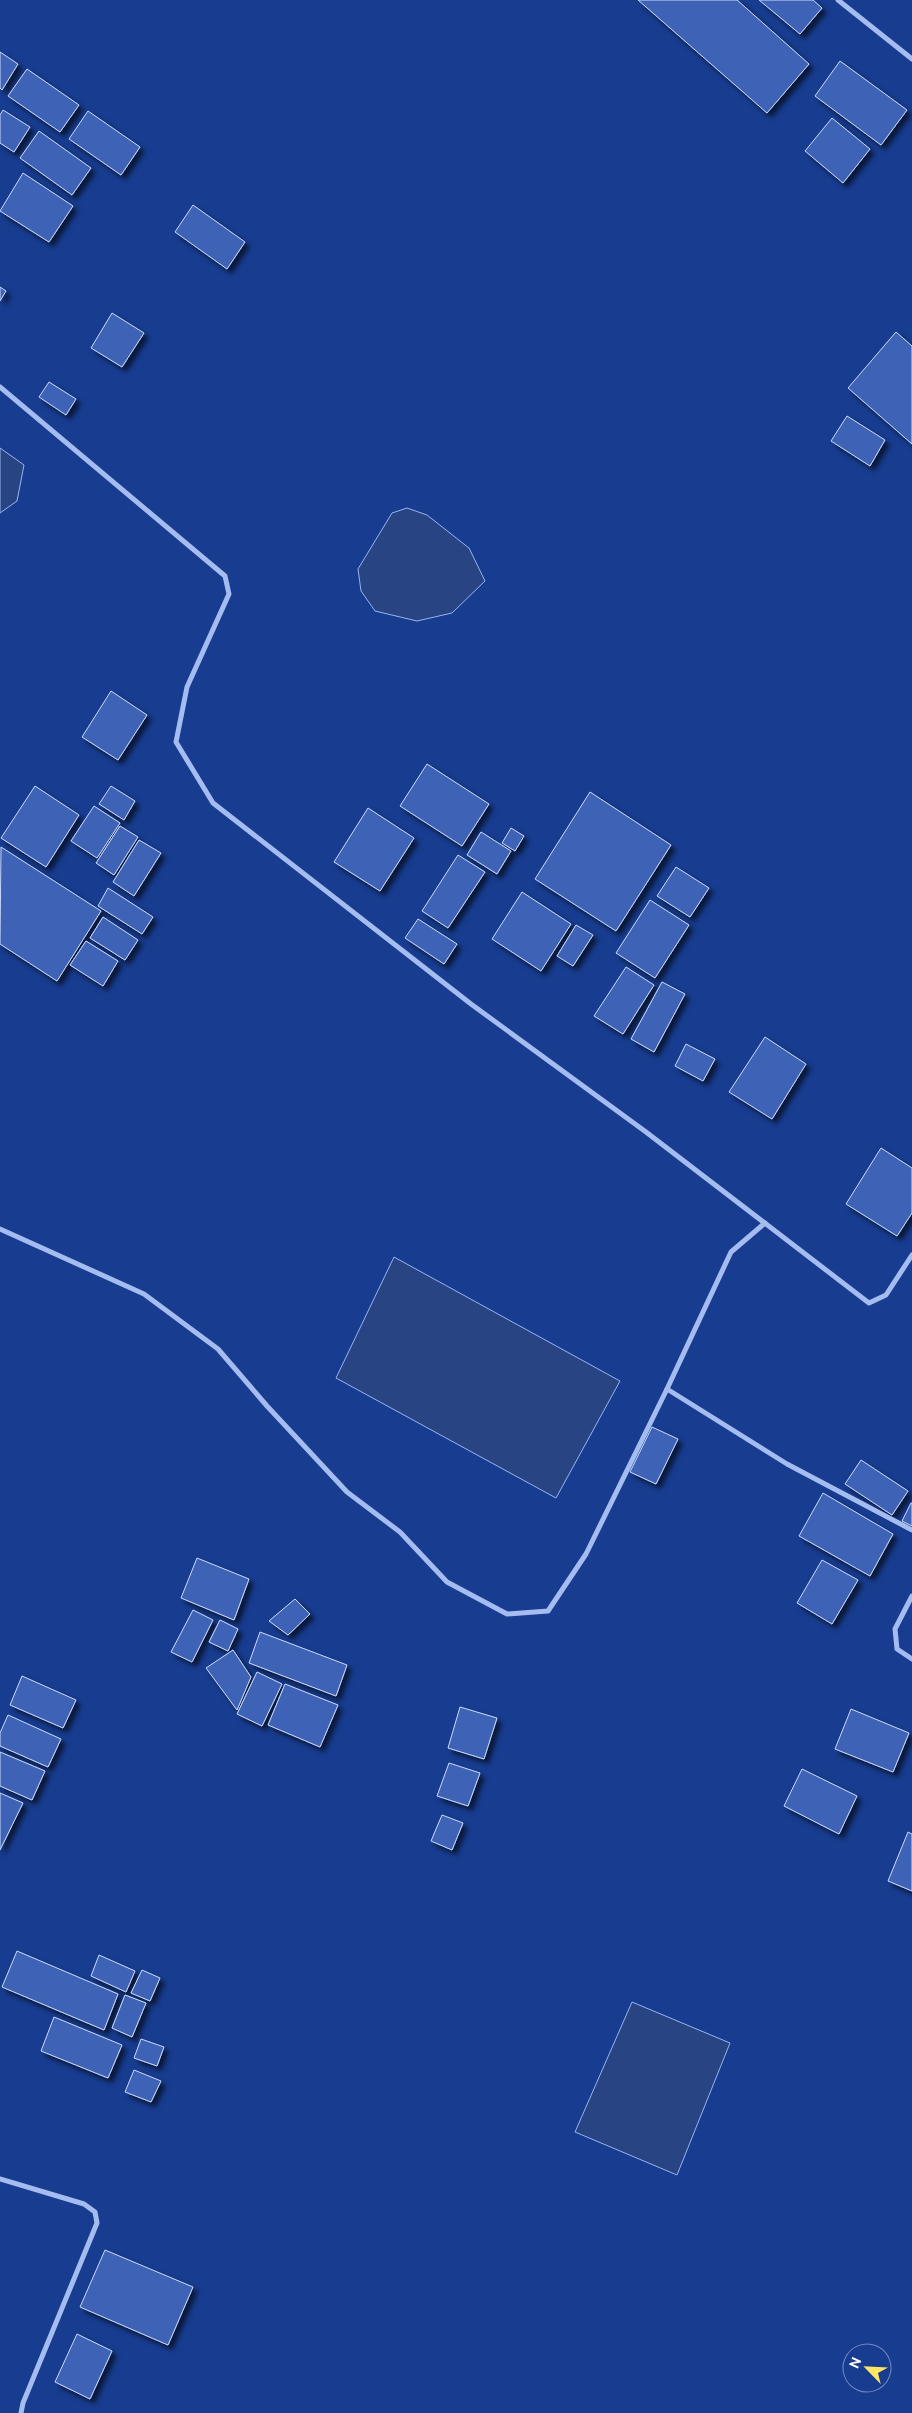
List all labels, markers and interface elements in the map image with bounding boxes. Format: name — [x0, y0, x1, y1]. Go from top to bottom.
north arrow — [842, 2343, 892, 2393]
text: N — [846, 2355, 865, 2371]

